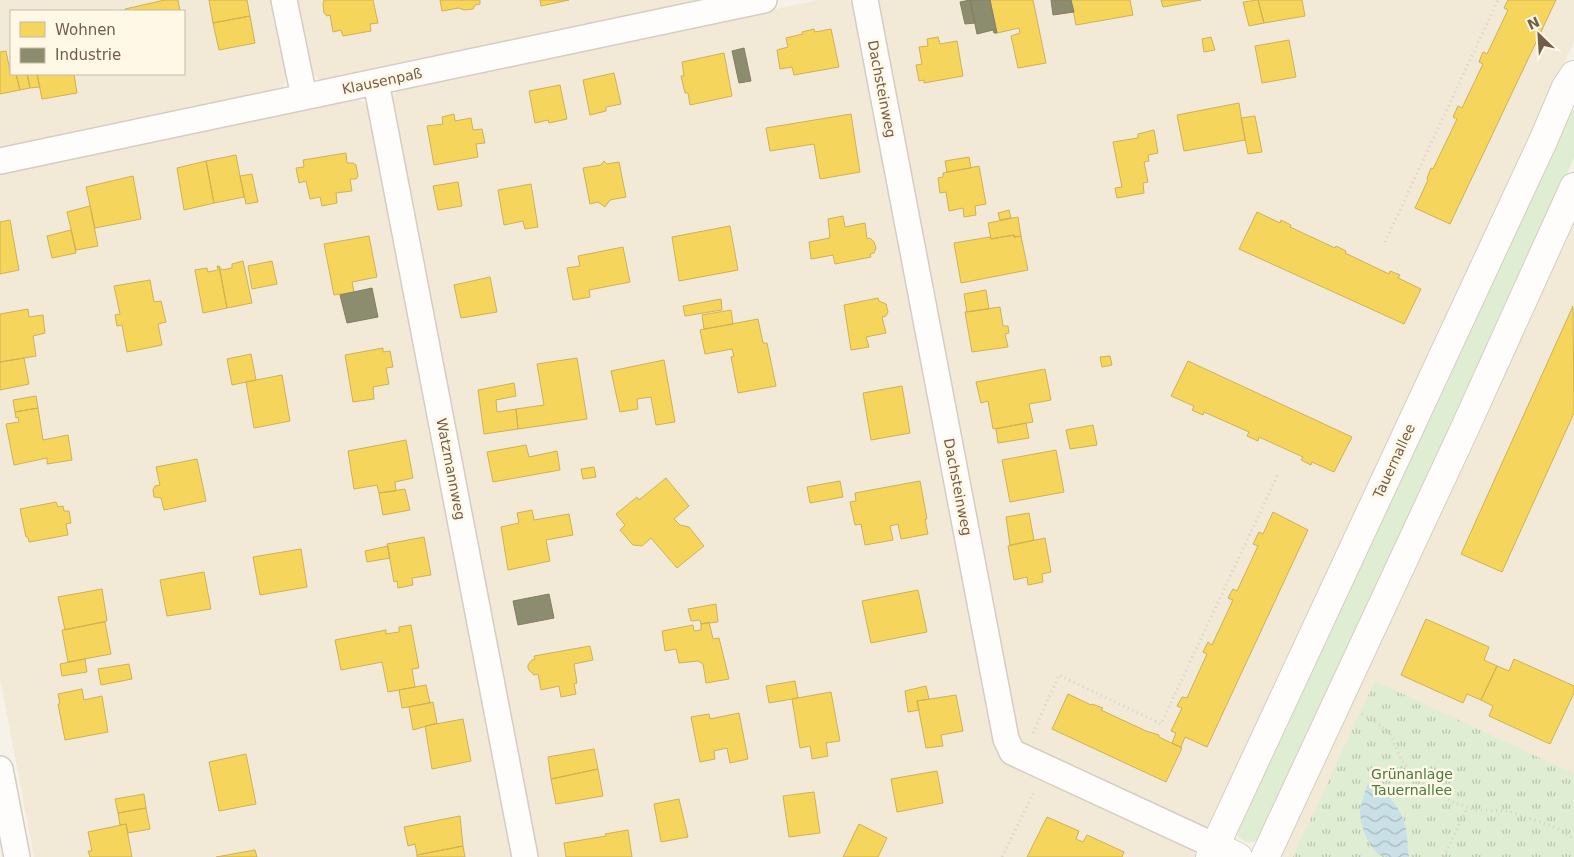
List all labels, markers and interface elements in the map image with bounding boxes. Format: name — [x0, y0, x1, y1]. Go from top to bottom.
legend — [10, 10, 185, 75]
north arrow — [1514, 10, 1564, 60]
text: N — [1525, 13, 1542, 33]
text: Wohnen — [55, 21, 116, 39]
street label: Dachsteinweg — [865, 39, 899, 139]
text: Industrie — [55, 46, 121, 64]
street label: Klausenpaß — [340, 65, 424, 97]
street label: Watzmannweg — [433, 417, 469, 521]
street label: Tauernallee — [1369, 421, 1418, 502]
street label: Dachsteinweg — [941, 437, 975, 537]
park label: Grünanlage Tauernallee — [1371, 766, 1453, 798]

